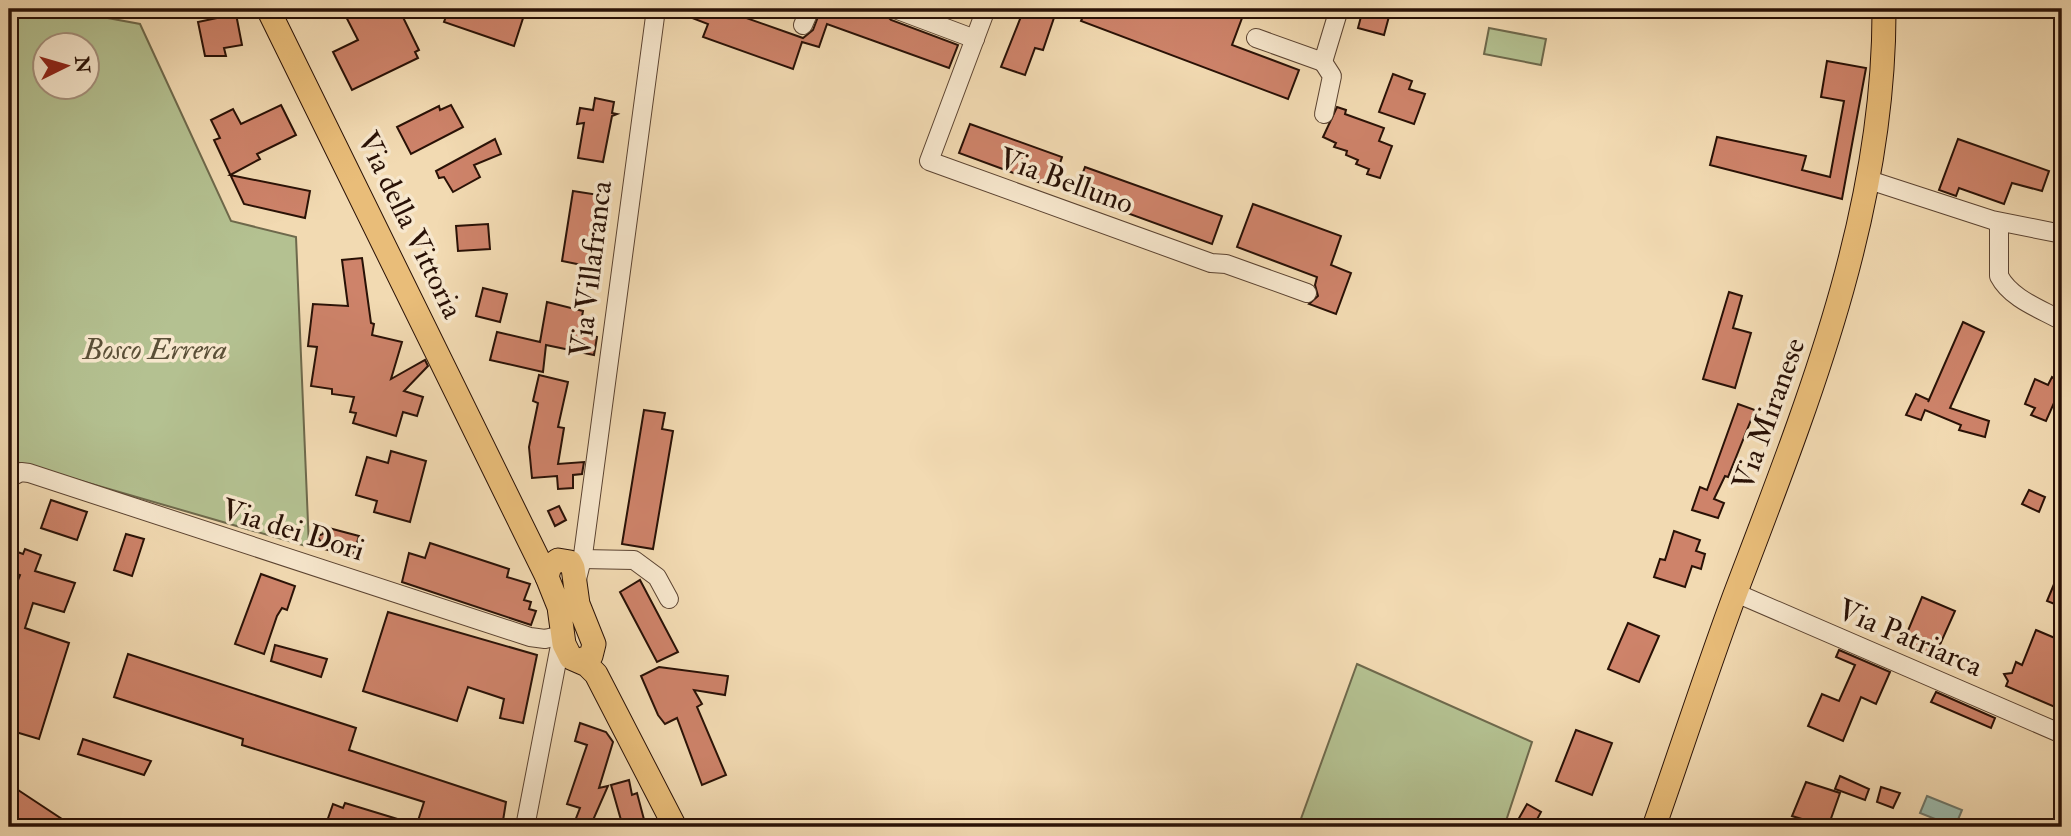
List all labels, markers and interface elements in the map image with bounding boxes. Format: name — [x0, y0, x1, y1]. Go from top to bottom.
north arrow — [32, 32, 102, 102]
text: N — [69, 54, 95, 75]
street label: Via della Vittoria — [349, 126, 471, 325]
street label: Via Belluno — [994, 140, 1138, 222]
street label: Via Villafranca — [562, 178, 620, 359]
park label: Bosco Errera — [81, 331, 227, 368]
street label: Via Miranese — [1724, 333, 1814, 495]
street label: Via dei Dori — [217, 491, 369, 569]
street label: Via Patriarca — [1832, 591, 1989, 685]

